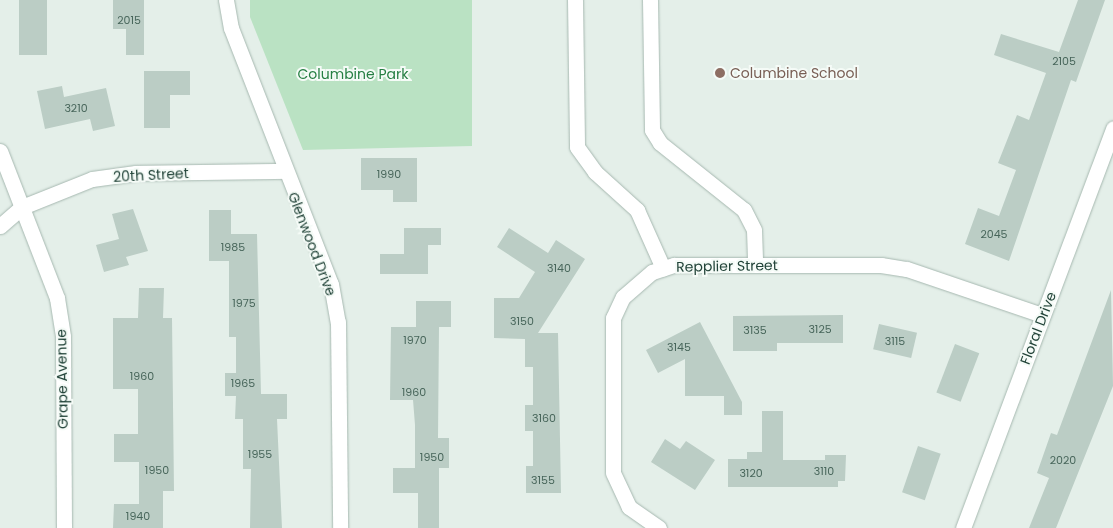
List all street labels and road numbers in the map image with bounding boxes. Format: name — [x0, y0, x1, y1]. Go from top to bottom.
street label: 20th Street — [113, 165, 189, 185]
street label: Glenwood Drive — [285, 190, 339, 298]
street label: Repplier Street — [676, 257, 778, 275]
street label: Floral Drive — [1016, 289, 1060, 367]
street label: Grape Avenue — [53, 329, 71, 429]

